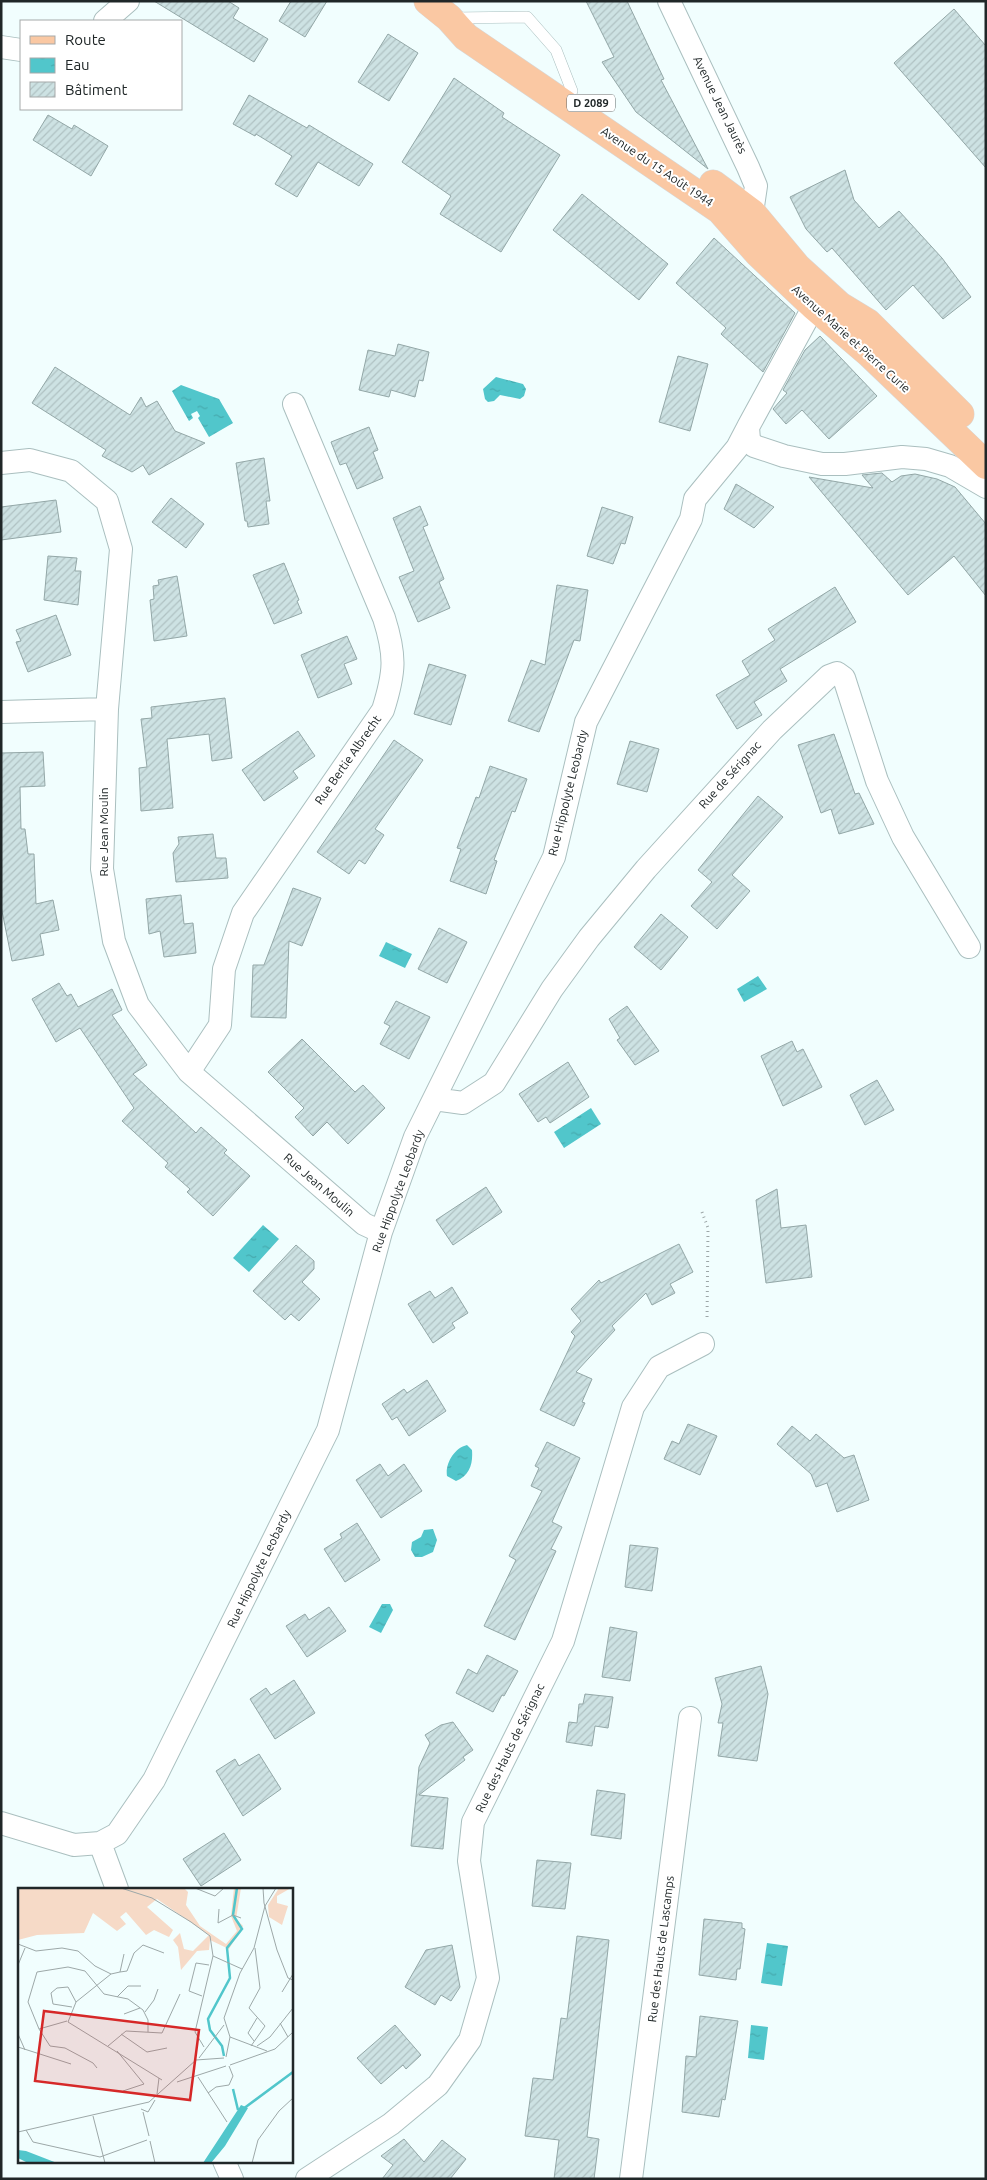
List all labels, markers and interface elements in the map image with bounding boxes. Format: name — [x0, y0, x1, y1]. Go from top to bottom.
legend — [20, 20, 182, 110]
text: Route — [65, 31, 106, 48]
street label: Avenue Jean Jaurès — [691, 54, 750, 156]
text: Eau — [65, 56, 90, 73]
text: Bâtiment — [65, 81, 128, 98]
road number: D 2089 — [567, 95, 615, 112]
street label: Avenue du 15 Août 1944 — [599, 124, 716, 209]
street label: Avenue Marie et Pierre Curie — [790, 282, 913, 395]
street label: Rue Bertie Albrecht — [312, 712, 383, 807]
street label: Rue Hippolyte Leobardy — [546, 728, 590, 857]
street label: Rue de Sérignac — [696, 738, 764, 811]
street label: Rue Jean Moulin — [97, 787, 110, 877]
street label: Rue Hippolyte Leobardy — [369, 1128, 426, 1254]
street label: Rue Jean Moulin — [281, 1150, 357, 1219]
street label: Rue Hippolyte Leobardy — [224, 1508, 293, 1630]
street label: Rue des Hauts de Sérignac — [473, 1681, 547, 1814]
street label: Rue des Hauts de Lascamps — [645, 1875, 676, 2023]
inset map — [18, 1888, 292, 2162]

